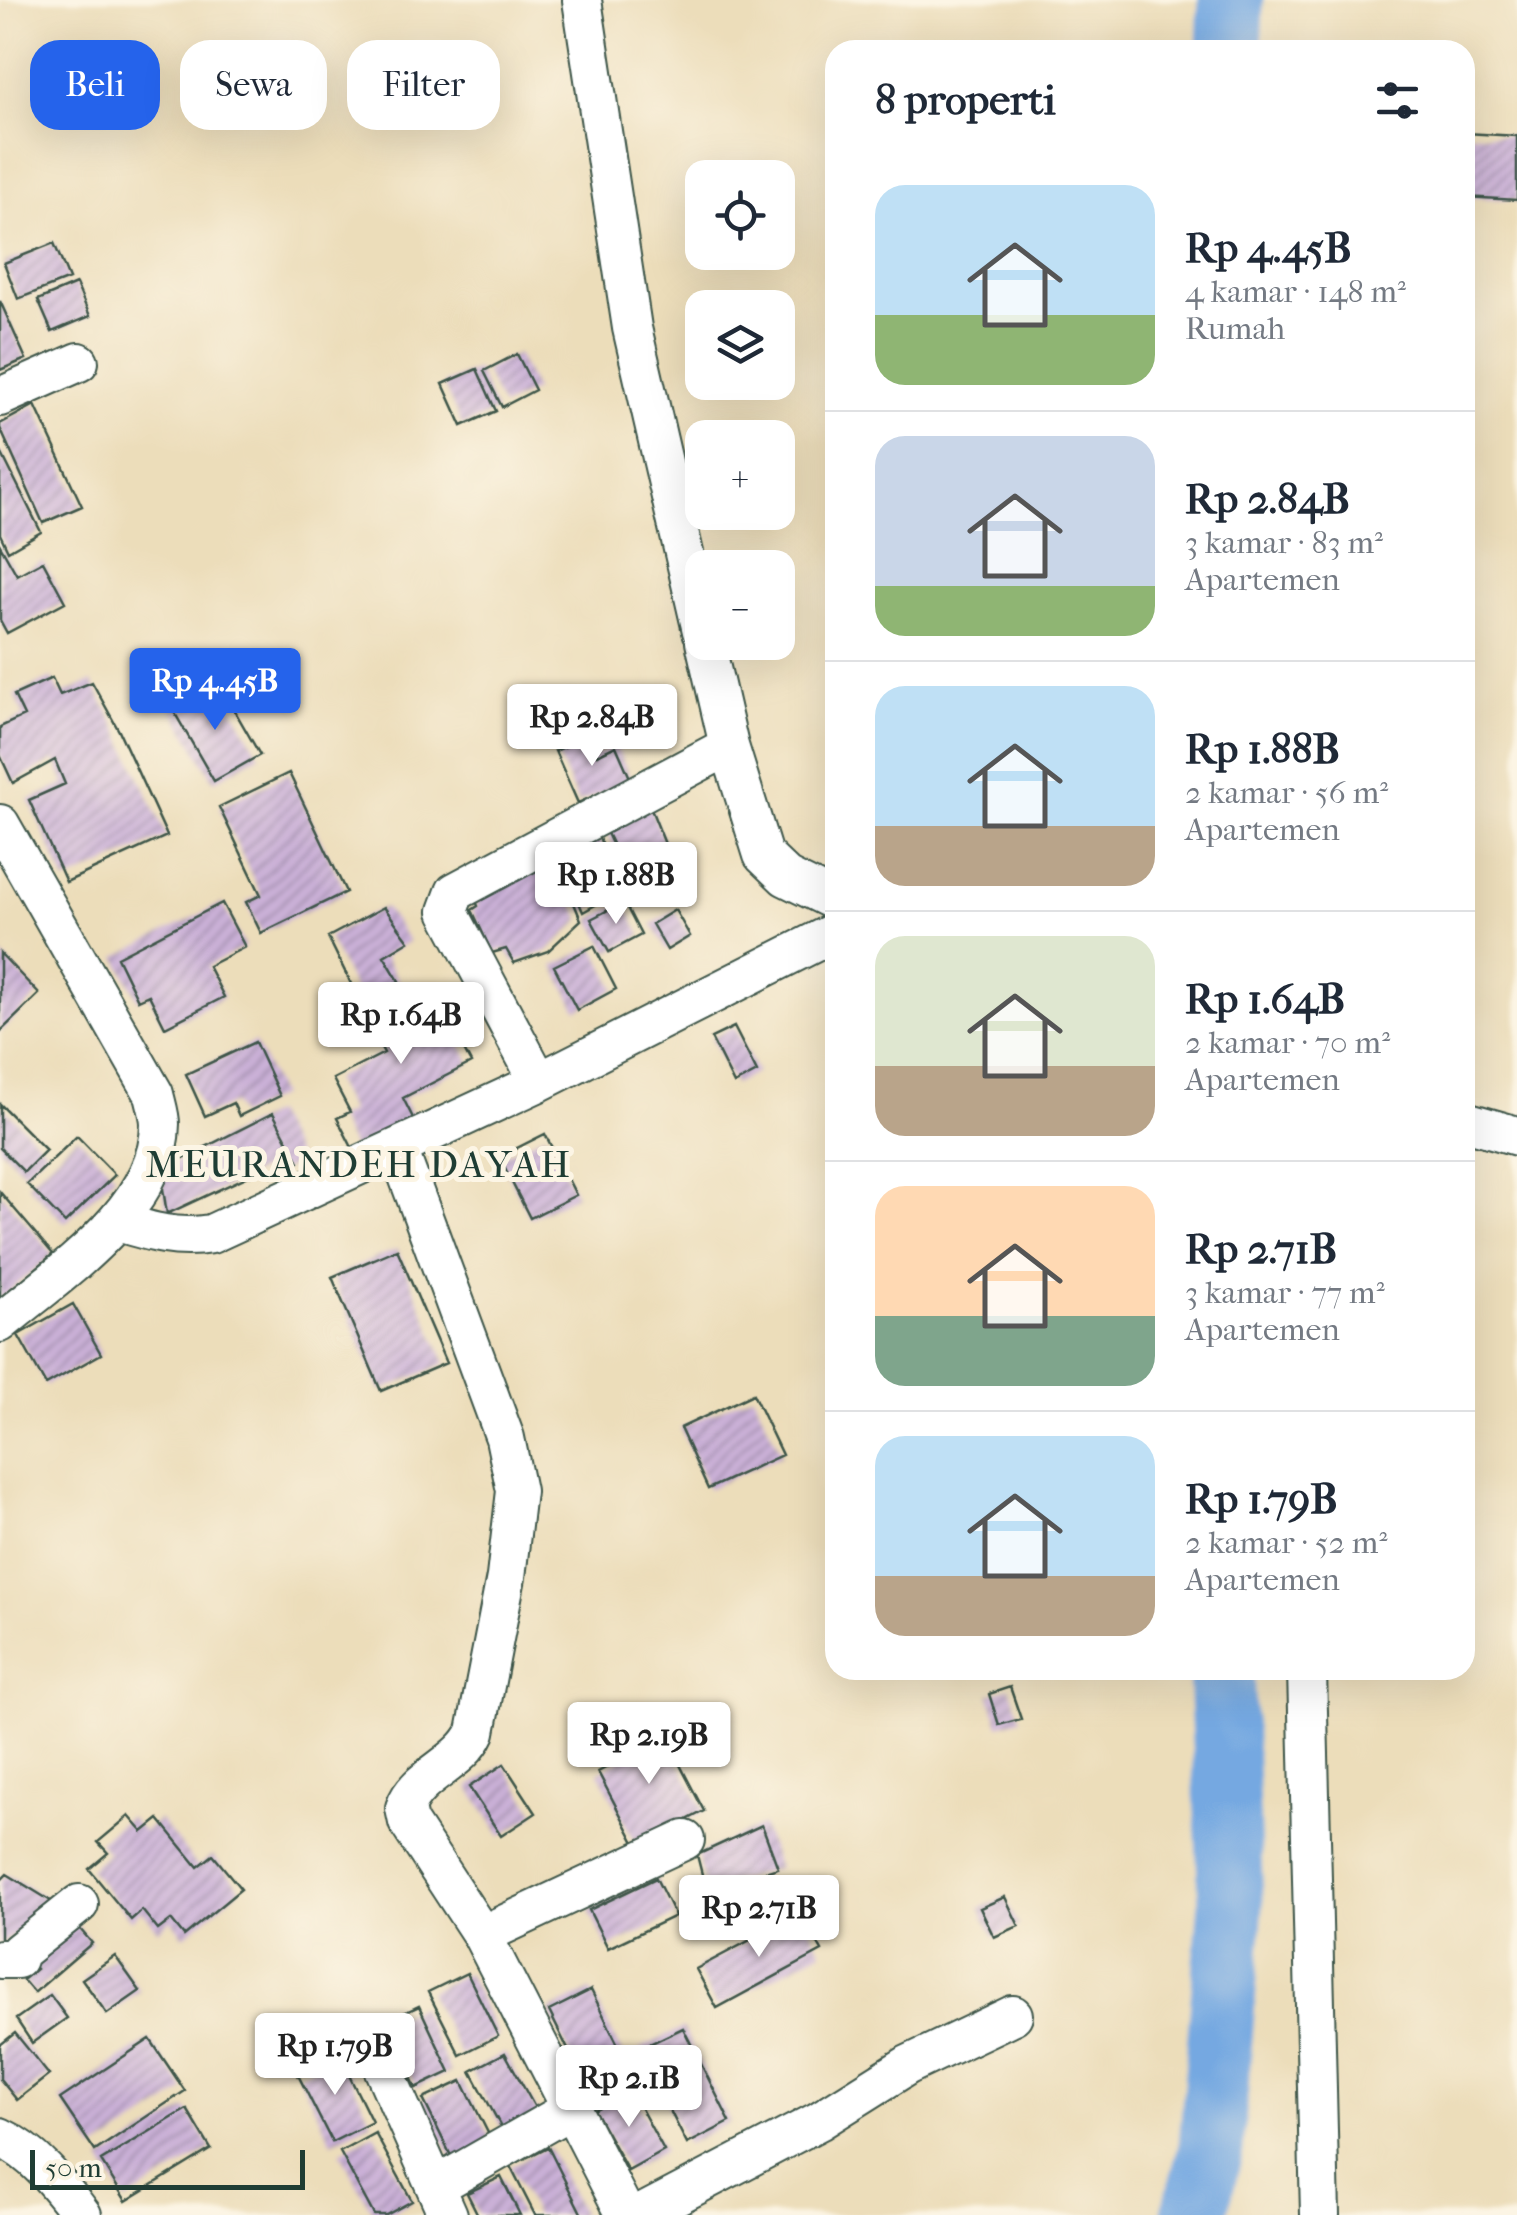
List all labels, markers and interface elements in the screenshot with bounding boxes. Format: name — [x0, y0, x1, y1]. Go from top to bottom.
chip: Beli — [30, 40, 160, 130]
chip: Sewa — [180, 40, 327, 130]
chip: Filter — [347, 40, 500, 130]
icon: filters — [1370, 73, 1425, 128]
text: 8 properti — [875, 76, 1056, 125]
map controls — [685, 160, 795, 660]
button: locate — [685, 160, 795, 270]
text: Rp 4.45B — [1185, 224, 1351, 273]
icon: home — [955, 225, 1075, 345]
text: 4 kamar · 148 m² — [1185, 273, 1406, 310]
button: layers — [685, 290, 795, 400]
text: Rumah — [1185, 310, 1285, 347]
button: + — [685, 420, 795, 530]
text: Rp 2.84B — [1185, 475, 1350, 524]
icon: home — [955, 476, 1075, 596]
text: 3 kamar · 83 m² — [1185, 524, 1383, 561]
button: − — [685, 550, 795, 660]
text: Apartemen — [1185, 561, 1340, 598]
pin: Rp 4.45B — [112, 648, 318, 733]
text: Rp 4.45B — [152, 662, 278, 699]
pin: Rp 2.84B — [489, 684, 695, 769]
text: Rp 2.84B — [529, 698, 655, 735]
text: Rp 1.88B — [1185, 725, 1340, 774]
icon: home — [955, 726, 1075, 846]
text: 2 kamar · 56 m² — [1185, 774, 1388, 811]
text: Apartemen — [1185, 811, 1340, 848]
pin: Rp 1.88B — [513, 842, 719, 927]
text: Rp 1.88B — [557, 856, 675, 893]
text: Rp 1.64B — [1185, 975, 1345, 1024]
icon: home — [955, 976, 1075, 1096]
pin: Rp 1.64B — [298, 982, 504, 1067]
text: Rp 1.64B — [340, 996, 462, 1033]
text: 2 kamar · 70 m² — [1185, 1024, 1390, 1061]
text: Apartemen — [1185, 1061, 1340, 1098]
district label: MEURANDEH DAYAH — [145, 1142, 573, 1187]
text: Rp 2.71B — [1185, 1225, 1337, 1274]
icon: home — [955, 1226, 1075, 1346]
text: 3 kamar · 77 m² — [1185, 1274, 1385, 1311]
text: Apartemen — [1185, 1311, 1340, 1348]
text: Rp 1.79B — [1185, 1475, 1338, 1524]
icon: home — [955, 1476, 1075, 1596]
text: 2 kamar · 52 m² — [1185, 1524, 1387, 1561]
text: Apartemen — [1185, 1561, 1340, 1598]
pin: Rp 2.19B — [546, 1702, 752, 1787]
text: Rp 2.19B — [589, 1716, 709, 1753]
pin: Rp 2.71B — [656, 1875, 862, 1960]
text: Rp 2.71B — [701, 1889, 817, 1926]
pin: Rp 1.79B — [232, 2013, 438, 2098]
text: Rp 1.79B — [277, 2027, 393, 2064]
pin: Rp 2.1B — [537, 2045, 721, 2130]
text: Rp 2.1B — [578, 2059, 680, 2096]
scale bar — [30, 2145, 305, 2190]
text: 50 m — [45, 2151, 102, 2184]

